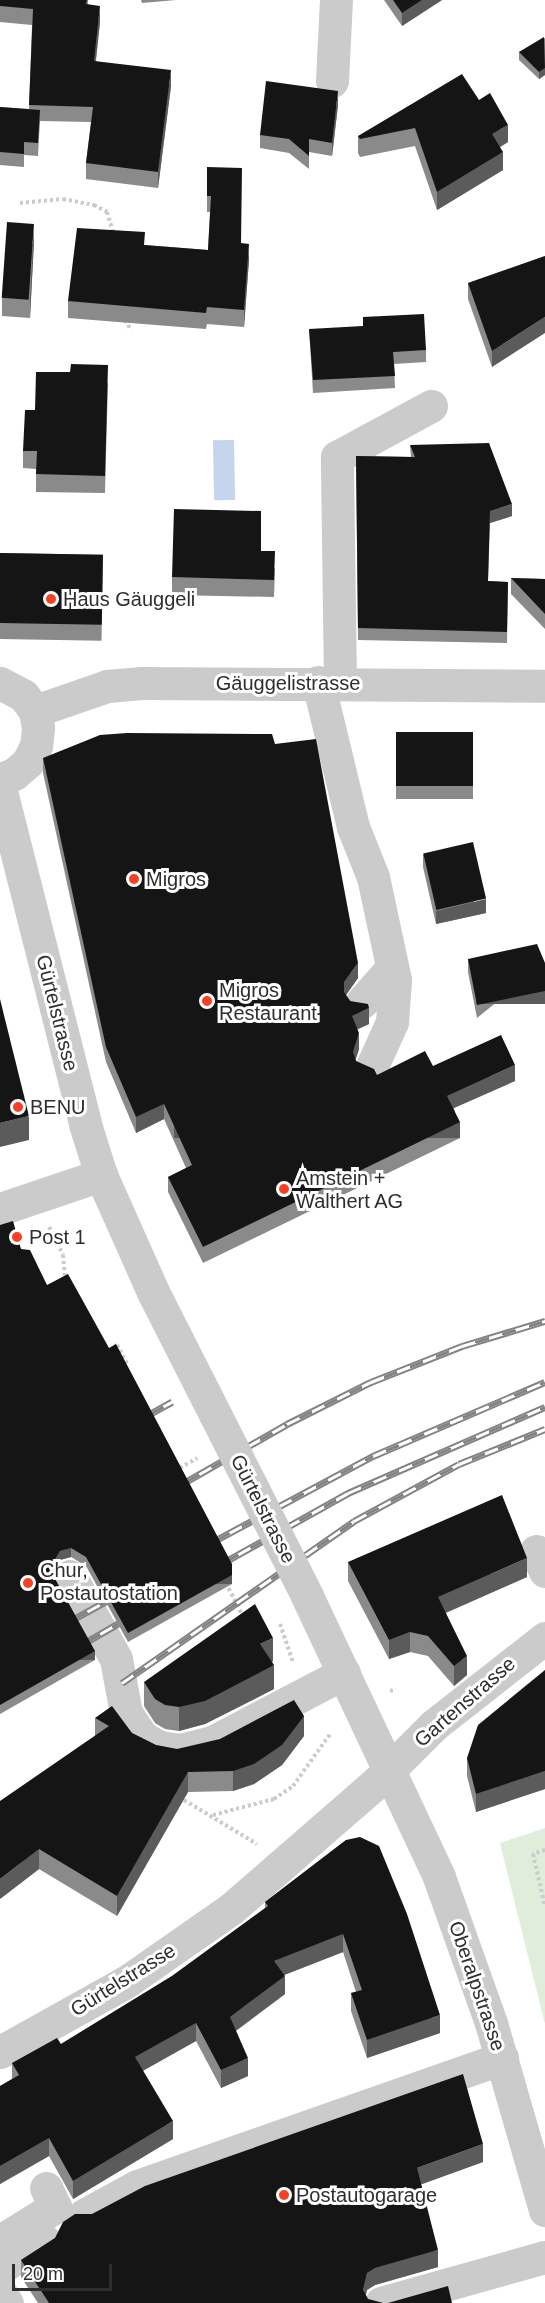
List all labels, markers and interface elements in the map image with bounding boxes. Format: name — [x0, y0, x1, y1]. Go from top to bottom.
place label: Haus Gäuggeli — [63, 587, 195, 611]
marker: Haus Gäuggeli — [44, 592, 58, 606]
street label: Gäuggelistrasse — [216, 671, 360, 695]
place label: Migros — [146, 867, 206, 891]
marker: Migros — [127, 872, 141, 886]
street label: Gürtelstrasse — [31, 952, 83, 1074]
place label: Migros Restaurant — [219, 978, 317, 1025]
marker: Migros Restaurant — [200, 994, 214, 1008]
place label: BENU — [30, 1095, 86, 1119]
marker: BENU — [11, 1100, 25, 1114]
place label: Amstein + Walthert AG — [296, 1166, 404, 1213]
marker: Amstein + Walthert AG — [277, 1182, 291, 1196]
place label: Post 1 — [29, 1225, 86, 1249]
marker: Post 1 — [10, 1230, 24, 1244]
street label: Gürtelstrasse — [225, 1451, 301, 1567]
place label: Chur, Postautostation — [40, 1559, 178, 1606]
marker: Chur, Postautostation — [21, 1576, 35, 1590]
street label: Gartenstrasse — [410, 1652, 520, 1752]
street label: Oberalpstrasse — [444, 1918, 510, 2054]
street label: Gürtelstrasse — [66, 1938, 180, 2022]
place label: Postautogarage — [296, 2183, 437, 2207]
marker: Postautogarage — [277, 2188, 291, 2202]
scale bar — [15, 2252, 116, 2290]
text: 20 m — [23, 2264, 63, 2284]

